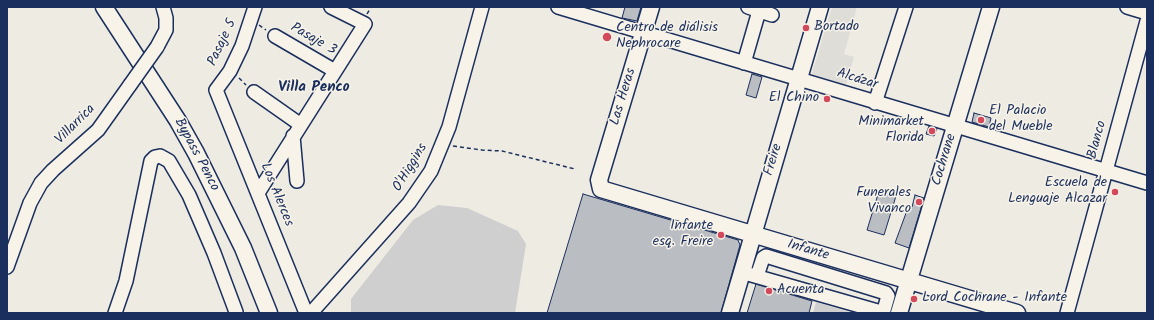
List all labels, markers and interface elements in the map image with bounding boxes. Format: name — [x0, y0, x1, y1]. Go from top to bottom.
street label: Pasaje 5 — [205, 17, 241, 69]
street label: Pasaje 3 — [287, 20, 339, 60]
place label: Bortado — [814, 20, 859, 36]
place label: Centro de diálisis Nephrocare — [616, 21, 718, 54]
marker: Bortado — [801, 23, 811, 33]
marker: Centro de diálisis Nephrocare — [601, 31, 613, 43]
street label: Alcázar — [834, 66, 880, 94]
street label: Las Heras — [607, 67, 641, 127]
district label: Villa Penco — [278, 79, 350, 97]
place label: El Chino — [769, 91, 819, 107]
marker: El Chino — [822, 94, 832, 104]
street label: Villarrica — [53, 102, 99, 148]
place label: El Palacio del Mueble — [989, 104, 1052, 136]
place label: Minimarket Florida — [858, 115, 924, 148]
marker: El Palacio del Mueble — [976, 115, 986, 125]
street label: Bypass Penco — [170, 116, 222, 194]
street label: Blanco — [1085, 119, 1111, 161]
marker: Minimarket Florida — [927, 126, 937, 136]
street label: Cochrane — [929, 132, 961, 188]
street label: O'Higgins — [390, 141, 432, 195]
street label: Freire — [761, 142, 787, 178]
street label: Los Alerces — [256, 161, 296, 229]
place label: Escuela de Lenguaje Alcazar — [1008, 176, 1107, 208]
place label: Funerales Vivanco — [856, 186, 911, 218]
marker: Escuela de Lenguaje Alcazar — [1110, 187, 1120, 197]
marker: Funerales Vivanco — [914, 197, 924, 207]
place label: Infante esq. Freire — [653, 219, 713, 252]
marker: Infante esq. Freire — [716, 230, 726, 240]
street label: Infante — [785, 237, 831, 265]
place label: Acuenta — [777, 283, 824, 299]
marker: Acuenta — [764, 286, 774, 296]
place label: Lord Cochrane - Infante — [922, 291, 1067, 307]
marker: Lord Cochrane - Infante — [909, 294, 919, 304]

